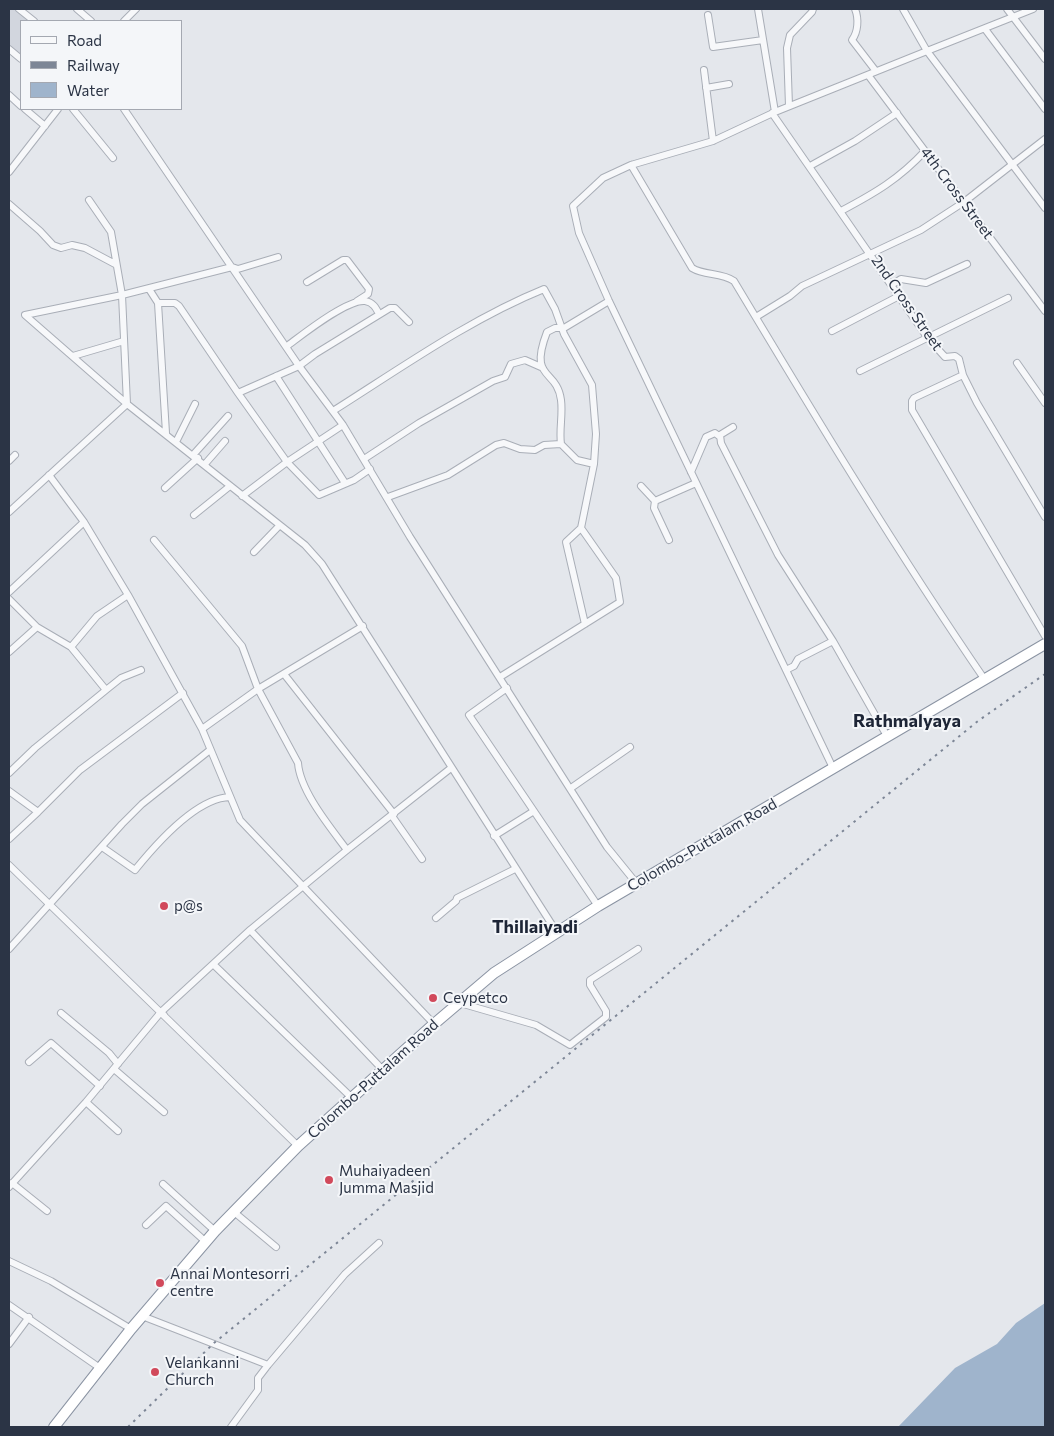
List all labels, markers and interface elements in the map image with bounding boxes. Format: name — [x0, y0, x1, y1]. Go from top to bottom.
legend — [20, 20, 182, 110]
text: Road — [67, 31, 102, 49]
text: Railway — [67, 56, 120, 74]
text: Water — [67, 81, 109, 99]
street label: 4th Cross Street — [917, 144, 997, 242]
street label: 2nd Cross Street — [867, 252, 947, 354]
district label: Rathmalyaya — [853, 710, 961, 732]
street label: Colombo-Puttalam Road — [624, 795, 780, 895]
place label: p@s — [174, 897, 203, 915]
marker: p@s — [158, 900, 170, 912]
district label: Thillaiyadi — [492, 916, 578, 938]
place label: Ceypetco — [443, 989, 508, 1007]
marker: Ceypetco — [427, 992, 439, 1004]
street label: Colombo-Puttalam Road — [304, 1015, 442, 1143]
place label: Muhaiyadeen Jumma Masjid — [339, 1162, 434, 1197]
marker: Muhaiyadeen Jumma Masjid — [323, 1174, 335, 1186]
place label: Annai Montesorri centre — [170, 1265, 290, 1300]
marker: Annai Montesorri centre — [154, 1277, 166, 1289]
place label: Velankanni Church — [165, 1354, 239, 1389]
marker: Velankanni Church — [149, 1366, 161, 1378]

